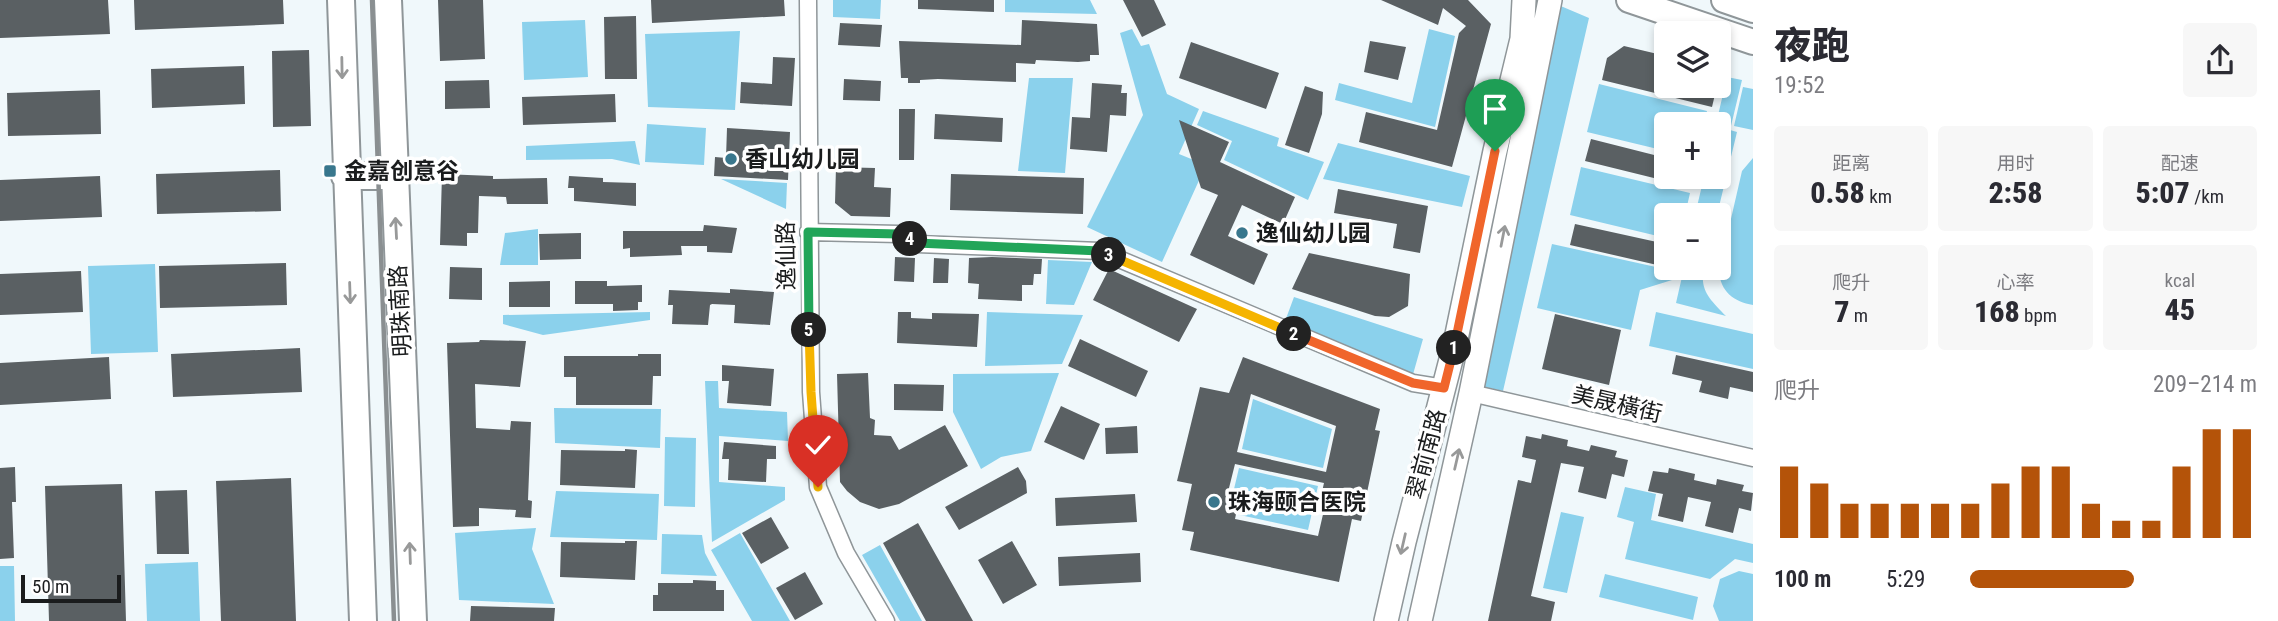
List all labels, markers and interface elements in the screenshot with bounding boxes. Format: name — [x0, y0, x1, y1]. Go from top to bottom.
map controls — [1654, 21, 1731, 280]
button: layers — [1654, 21, 1731, 98]
button: share — [2183, 23, 2257, 97]
text: 夜跑 — [1774, 24, 1850, 68]
one-way arrow — [336, 56, 349, 79]
text: 19:52 — [1774, 72, 1825, 99]
pin — [1465, 79, 1525, 151]
icon: arrive — [1476, 90, 1514, 128]
button: + — [1654, 112, 1731, 189]
place label: 香山幼儿园 — [745, 146, 860, 173]
marker: 香山幼儿园 — [723, 151, 739, 167]
text: 距离 — [1832, 152, 1870, 175]
text: 用时 — [1996, 152, 2035, 175]
text: 配速 — [2161, 152, 2199, 175]
place label: 金嘉创意谷 — [344, 158, 459, 185]
marker: 金嘉创意谷 — [322, 163, 338, 179]
text: 0.58 — [1810, 175, 1865, 210]
text: 2:58 — [1988, 175, 2043, 210]
text: 5:07 — [2136, 175, 2190, 210]
text: km — [1865, 185, 1892, 208]
text: /km — [2190, 185, 2224, 208]
button: − — [1654, 203, 1731, 280]
one-way arrow — [389, 216, 402, 239]
place label: 逸仙幼儿园 — [1256, 220, 1371, 247]
street label: 逸仙路 — [772, 221, 801, 291]
pin: 4 — [892, 222, 928, 256]
marker: 逸仙幼儿园 — [1234, 225, 1250, 241]
one-way arrow — [1497, 225, 1510, 248]
text: 4 — [905, 227, 914, 250]
pin: 3 — [1092, 238, 1126, 272]
text: 3 — [1104, 243, 1113, 266]
street label: 明珠南路 — [385, 264, 416, 358]
text: kcal — [2165, 269, 2195, 292]
text: 爬升 — [1832, 271, 1870, 294]
text: 心率 — [1996, 271, 2035, 294]
one-way arrow — [344, 281, 357, 304]
text: 45 — [2165, 292, 2195, 327]
text: 7 — [1834, 294, 1849, 329]
text: 168 — [1974, 294, 2020, 329]
text: m — [1849, 304, 1868, 327]
text: bpm — [2020, 304, 2057, 327]
pin: 5 — [792, 312, 826, 348]
pin: 2 — [1276, 316, 1312, 352]
text: 5 — [804, 318, 813, 341]
text: 2 — [1289, 322, 1298, 345]
pin: 1 — [1436, 330, 1472, 366]
text: 1 — [1449, 336, 1458, 359]
text: 209–214 m — [2153, 371, 2257, 398]
text: 爬升 — [1774, 377, 1820, 404]
street label: 美晟橫街 — [1569, 381, 1665, 428]
street label: 翠前南路 — [1402, 406, 1451, 502]
pin — [788, 415, 848, 487]
icon: check — [799, 426, 837, 464]
one-way arrow — [1450, 448, 1464, 471]
place label: 珠海颐合医院 — [1228, 489, 1366, 516]
marker: 珠海颐合医院 — [1206, 494, 1222, 510]
one-way arrow — [1396, 532, 1410, 555]
one-way arrow — [404, 542, 417, 565]
text: 100 m — [1774, 566, 1831, 593]
text: 5:29 — [1886, 566, 1925, 593]
scale bar — [21, 572, 121, 604]
text: 50 m — [32, 575, 69, 598]

